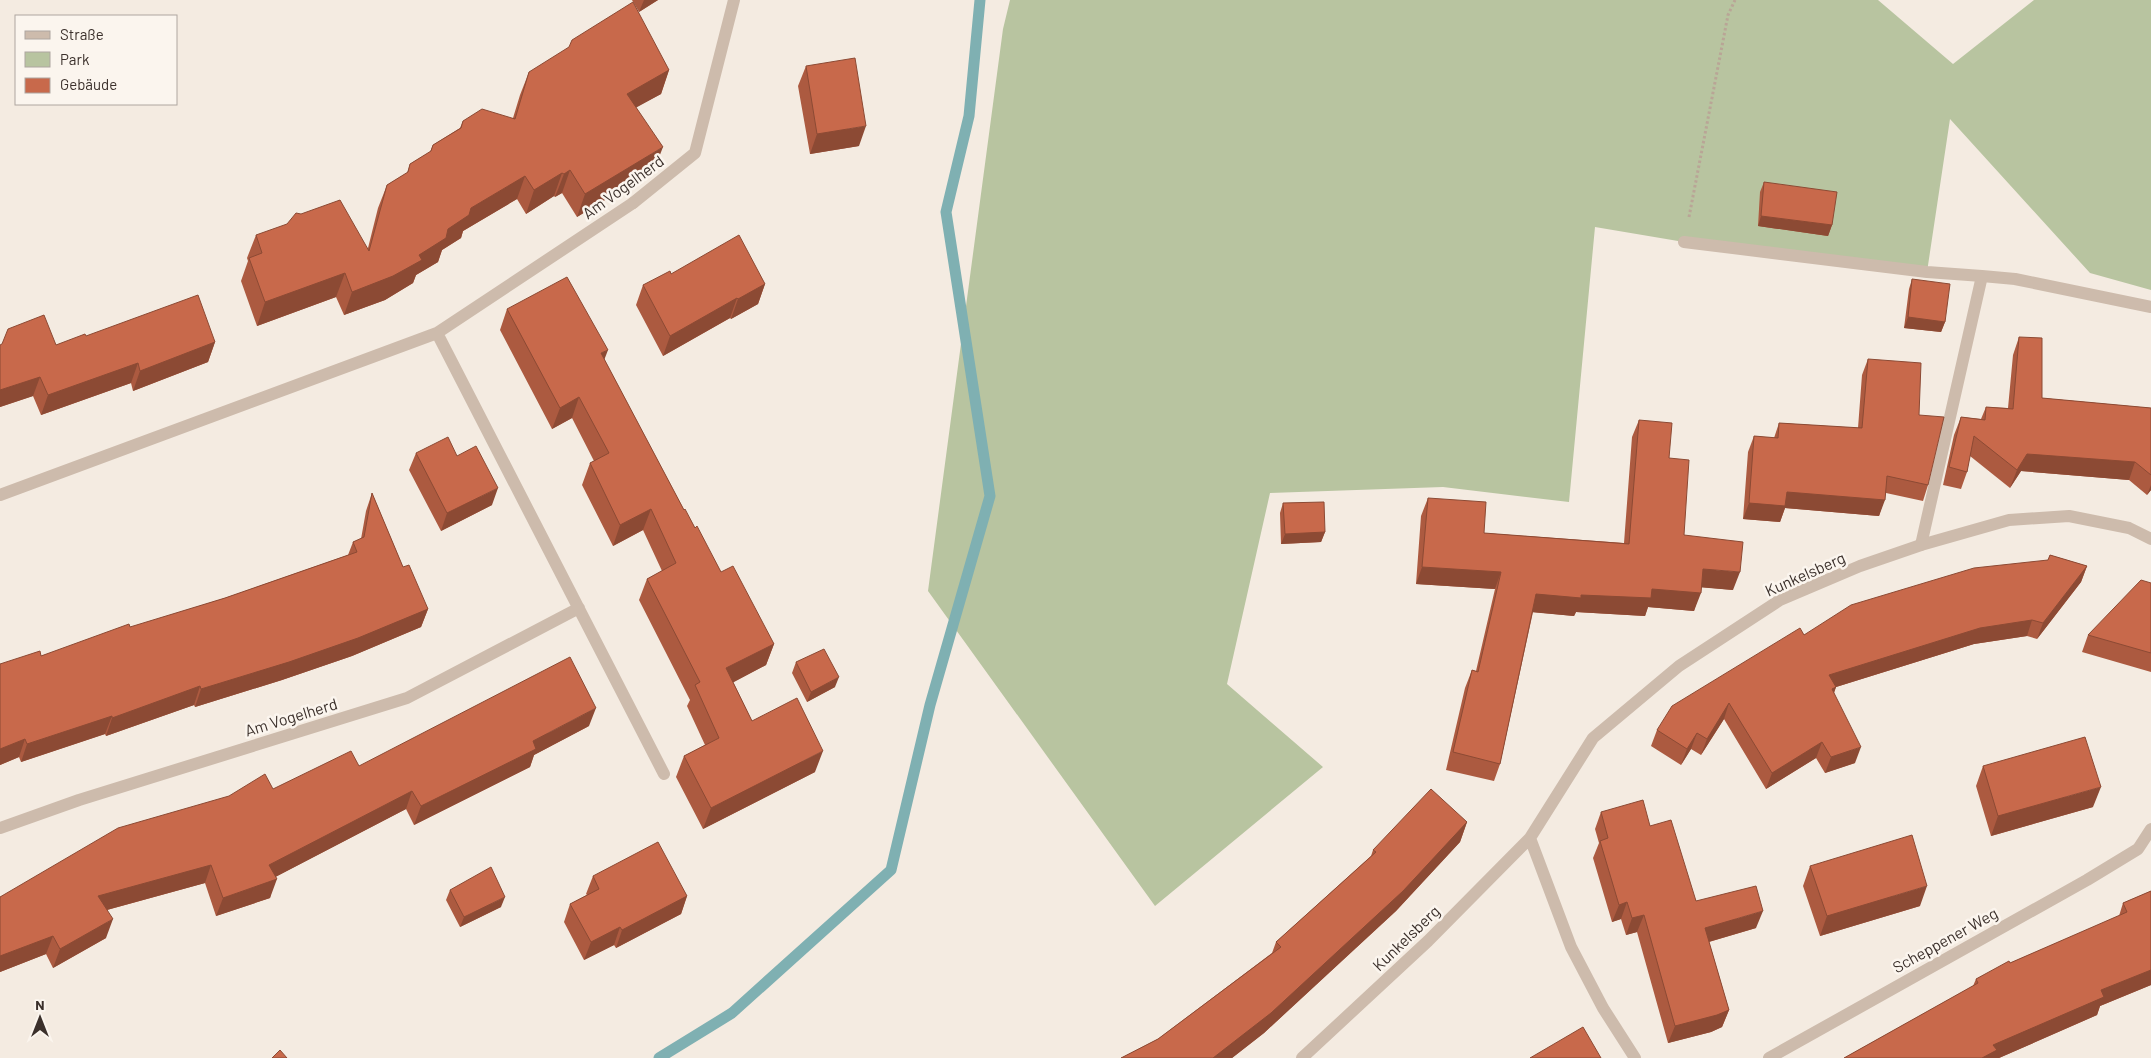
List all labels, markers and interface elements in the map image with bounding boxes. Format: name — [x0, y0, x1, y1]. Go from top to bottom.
legend — [15, 15, 178, 105]
text: Straße — [60, 25, 104, 43]
text: Park — [60, 50, 90, 68]
text: Gebäude — [60, 75, 117, 93]
street label: Am Vogelherd — [578, 151, 667, 222]
street label: Kunkelsberg — [1762, 547, 1848, 600]
street label: Am Vogelherd — [242, 693, 339, 740]
street label: Kunkelsberg — [1368, 901, 1443, 974]
street label: Scheppener Weg — [1889, 903, 2001, 976]
north arrow — [15, 993, 65, 1043]
text: N — [35, 996, 45, 1013]

